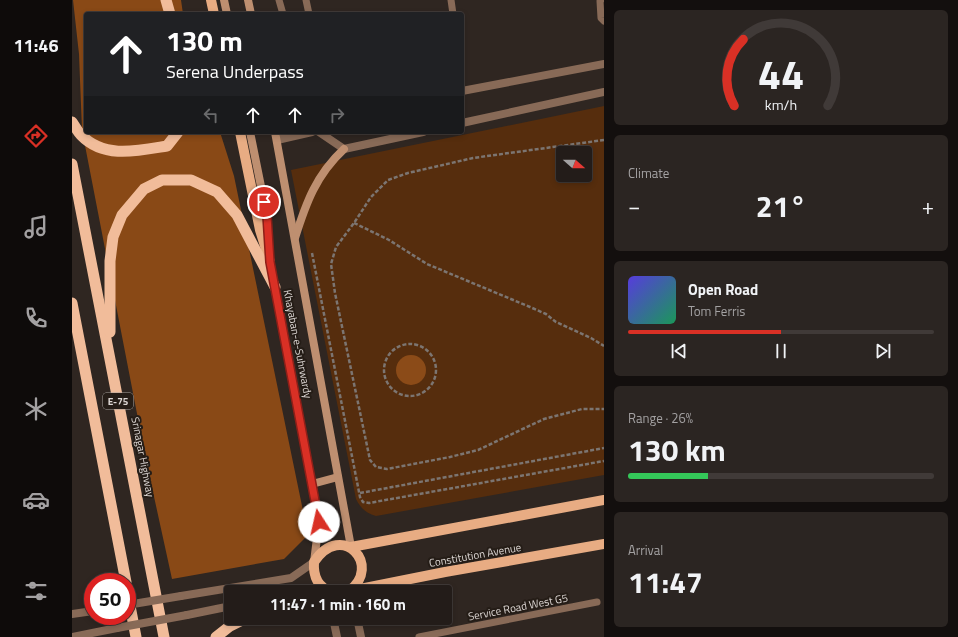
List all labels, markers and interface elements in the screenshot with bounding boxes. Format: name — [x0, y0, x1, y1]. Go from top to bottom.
text: 130 m — [166, 19, 243, 62]
icon: ahead — [100, 28, 152, 80]
text: 11:46 — [14, 32, 58, 59]
text: 44 — [758, 42, 804, 105]
text: Serena Underpass — [166, 58, 304, 85]
text: km/h — [765, 93, 797, 115]
icon: left — [200, 104, 222, 126]
icon: ahead — [242, 104, 264, 126]
icon: ahead — [284, 104, 306, 126]
icon: right — [326, 104, 348, 126]
icon: directions — [22, 122, 50, 150]
north arrow — [556, 146, 592, 182]
map controls — [556, 146, 592, 182]
text: Climate — [628, 163, 669, 183]
text: 21° — [756, 183, 806, 229]
pin — [247, 185, 281, 219]
text: − — [628, 189, 640, 223]
text: + — [922, 189, 934, 223]
icon: arrive — [253, 191, 275, 213]
icon: music — [22, 213, 50, 241]
text: Open Road — [688, 278, 758, 301]
street label: Khayaban-e-Suhrwardy — [280, 288, 317, 400]
text: Tom Ferris — [688, 301, 745, 321]
icon: phone — [22, 304, 50, 332]
icon: previous — [668, 340, 690, 362]
icon: pause — [770, 340, 792, 362]
icon: next — [872, 340, 894, 362]
road number: E-75 — [103, 393, 133, 409]
icon: climate — [22, 395, 50, 423]
text: Range · 26% — [628, 408, 693, 428]
street label: Srinagar Highway — [127, 416, 159, 499]
text: 130 km — [628, 427, 726, 473]
icon: car — [22, 486, 50, 514]
position arrow — [298, 501, 340, 543]
street label: Constitution Avenue — [428, 539, 523, 571]
text: Arrival — [628, 540, 663, 560]
text: 11:47 — [628, 559, 703, 605]
speed limit sign: 50 — [84, 573, 136, 625]
icon: filters — [22, 577, 50, 605]
street label: Service Road West G5 — [467, 589, 569, 625]
text: 11:47 · 1 min · 160 m — [270, 593, 406, 616]

